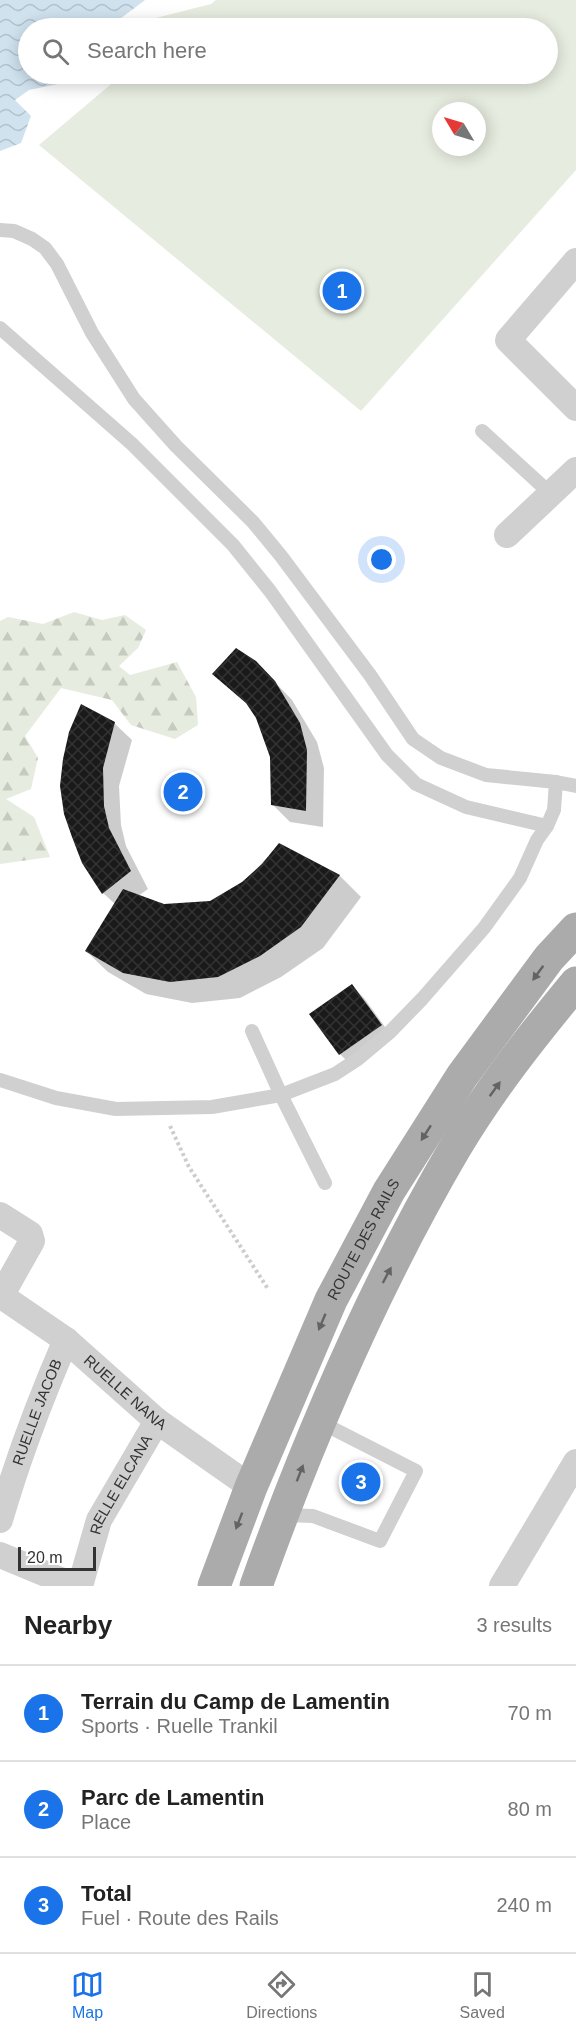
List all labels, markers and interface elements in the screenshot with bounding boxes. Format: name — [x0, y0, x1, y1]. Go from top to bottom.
search box — [18, 18, 558, 84]
icon: search — [39, 35, 72, 68]
text: Search here — [87, 38, 207, 63]
north arrow — [432, 102, 486, 156]
pin: 1 — [322, 268, 362, 314]
your location — [367, 545, 396, 574]
pin: 2 — [164, 770, 202, 814]
one-way arrow — [532, 965, 544, 981]
one-way arrow — [489, 1081, 501, 1097]
one-way arrow — [420, 1125, 431, 1141]
street label: ROUTE DES RAILS — [324, 1175, 403, 1303]
one-way arrow — [382, 1267, 392, 1284]
one-way arrow — [317, 1313, 327, 1331]
street label: RUELLE NANA — [81, 1351, 170, 1433]
street label: RUELLE JACOB — [9, 1356, 65, 1468]
street label: RELLE ELCANA — [86, 1432, 155, 1536]
pin: 3 — [342, 1460, 380, 1504]
one-way arrow — [295, 1464, 305, 1482]
one-way arrow — [233, 1512, 243, 1530]
scale bar — [18, 1544, 96, 1572]
text: 20 m — [27, 1549, 63, 1566]
text: Nearby — [24, 1610, 112, 1640]
text: 3 results — [476, 1614, 552, 1636]
text: Terrain du Camp de Lamentin — [81, 1689, 390, 1714]
text: 1 — [38, 1702, 49, 1724]
text: 70 m — [508, 1702, 552, 1724]
text: Sports · Ruelle Trankil — [81, 1715, 278, 1737]
text: Parc de Lamentin — [81, 1785, 264, 1810]
text: 2 — [38, 1798, 49, 1820]
text: 80 m — [508, 1798, 552, 1820]
text: Place — [81, 1811, 131, 1833]
text: Total — [81, 1881, 132, 1906]
text: 3 — [38, 1894, 49, 1916]
text: 240 m — [496, 1894, 552, 1916]
text: Fuel · Route des Rails — [81, 1907, 279, 1929]
tab: Map — [71, 1968, 104, 2022]
tab: Directions — [246, 1968, 317, 2022]
tab: Saved — [460, 1968, 505, 2022]

